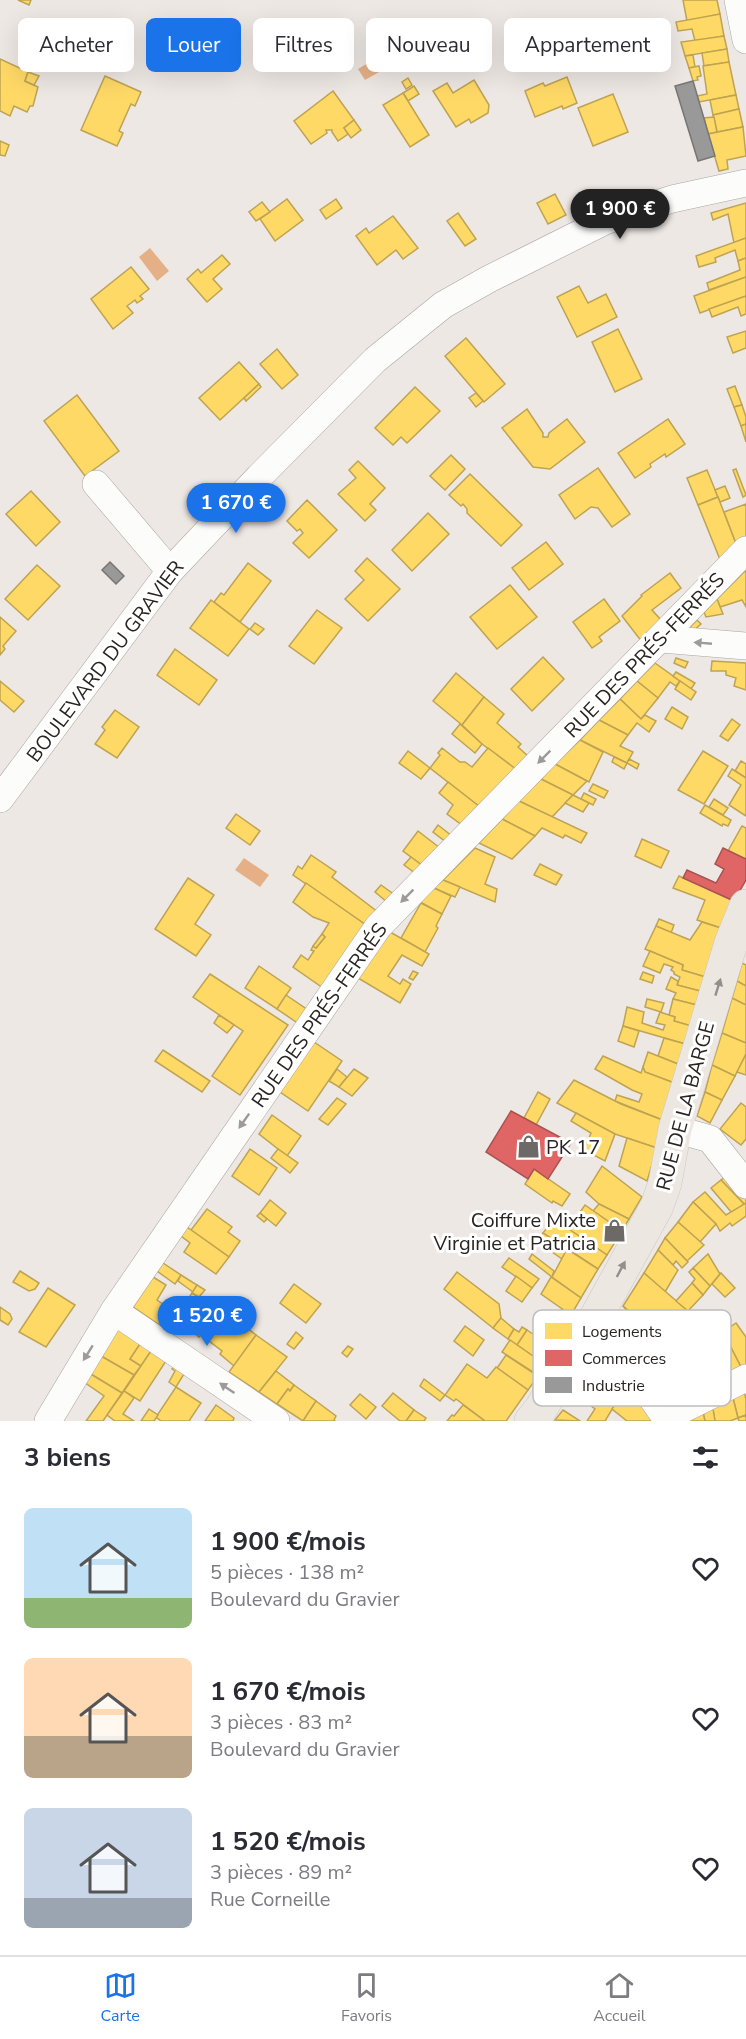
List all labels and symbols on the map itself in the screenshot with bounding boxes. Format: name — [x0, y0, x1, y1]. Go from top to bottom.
pin: 1 900 € — [565, 189, 675, 240]
pin: 1 670 € — [181, 483, 291, 534]
street label: BOULEVARD DU GRAVIER — [21, 555, 190, 768]
street label: RUE DES PRÉS-FERRÉS — [558, 567, 730, 744]
one-way arrow — [694, 638, 713, 647]
one-way arrow — [538, 750, 552, 764]
one-way arrow — [401, 889, 415, 903]
street label: RUE DES PRÉS-FERRÉS — [245, 917, 394, 1113]
one-way arrow — [714, 978, 723, 996]
street label: RUE DE LA BARGE — [650, 1019, 721, 1194]
one-way arrow — [238, 1113, 250, 1129]
shop icon: PK 17 — [515, 1134, 541, 1160]
place label: PK 17 — [546, 1134, 600, 1161]
place label: Coiffure Mixte Virginie et Patricia — [433, 1207, 596, 1257]
shop icon: Coiffure Mixte Virginie et Patricia — [601, 1218, 627, 1244]
one-way arrow — [616, 1260, 626, 1277]
pin: 1 520 € — [152, 1296, 262, 1347]
legend — [533, 1310, 731, 1406]
text: Logements — [582, 1321, 662, 1343]
one-way arrow — [82, 1345, 93, 1361]
text: Commerces — [582, 1348, 666, 1370]
text: Industrie — [582, 1375, 645, 1397]
one-way arrow — [220, 1382, 236, 1394]

